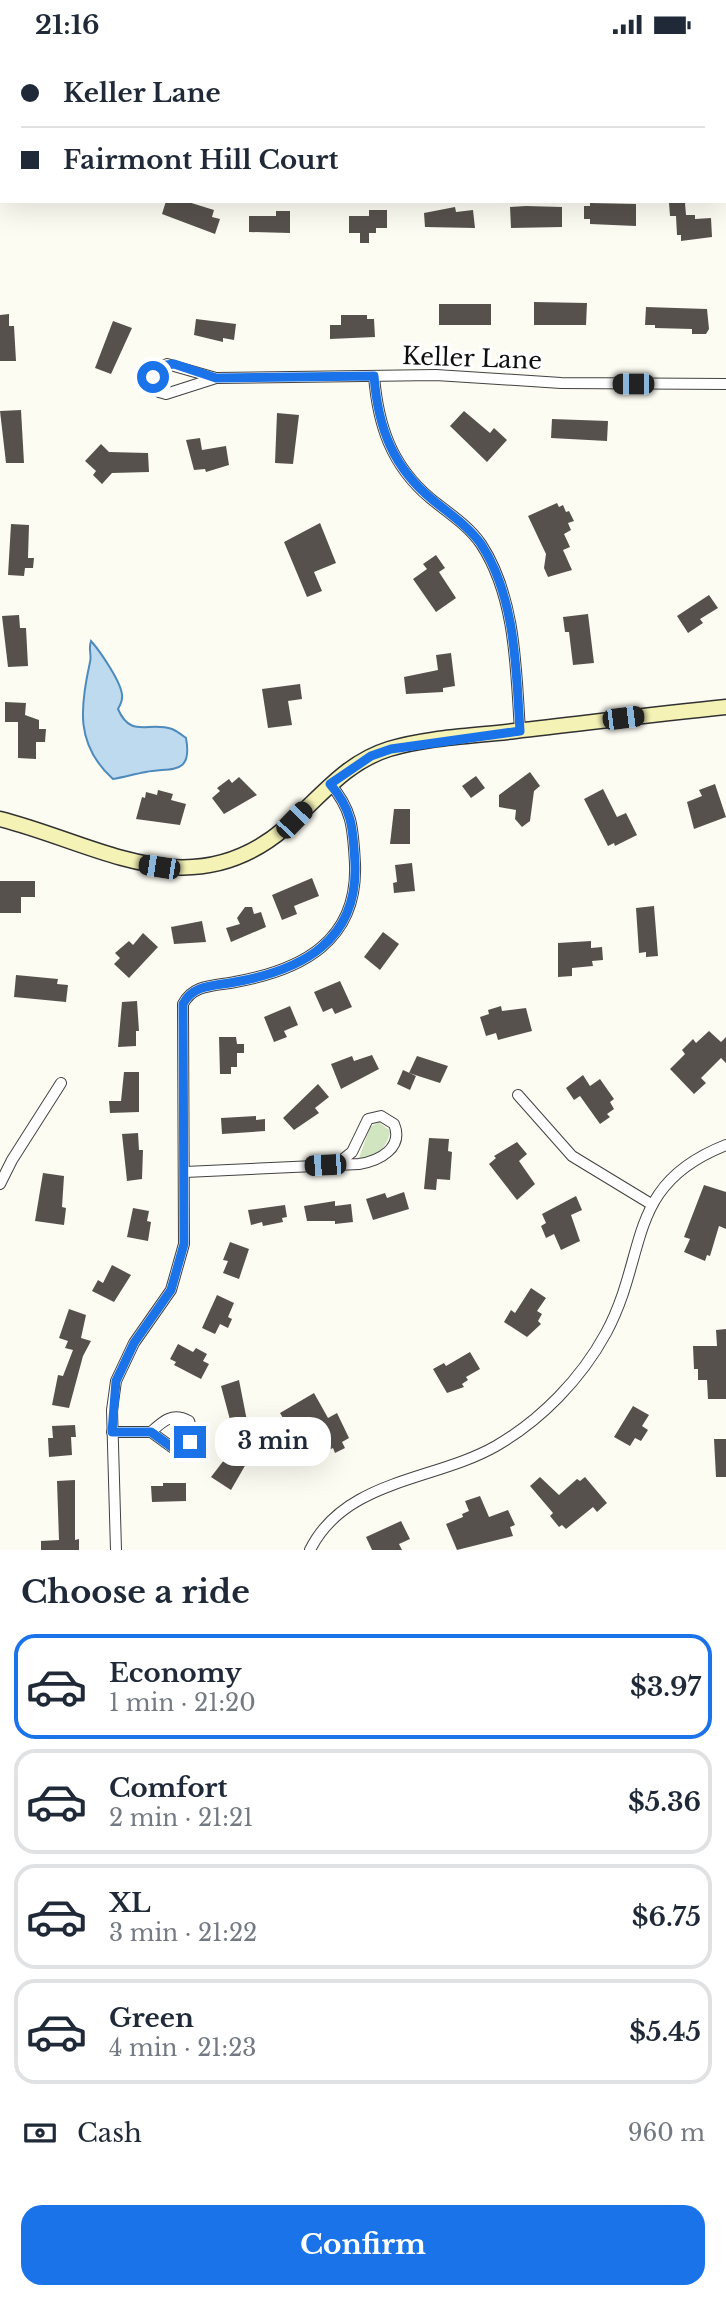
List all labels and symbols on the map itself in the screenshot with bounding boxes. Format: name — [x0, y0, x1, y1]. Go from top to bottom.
street label: Keller Lane — [402, 341, 542, 375]
route start — [137, 361, 169, 393]
car — [613, 374, 655, 395]
car — [601, 705, 646, 731]
car — [272, 798, 317, 842]
car — [137, 853, 182, 881]
car — [304, 1153, 347, 1177]
callout: 3 min — [214, 1417, 330, 1467]
route end — [174, 1426, 206, 1458]

